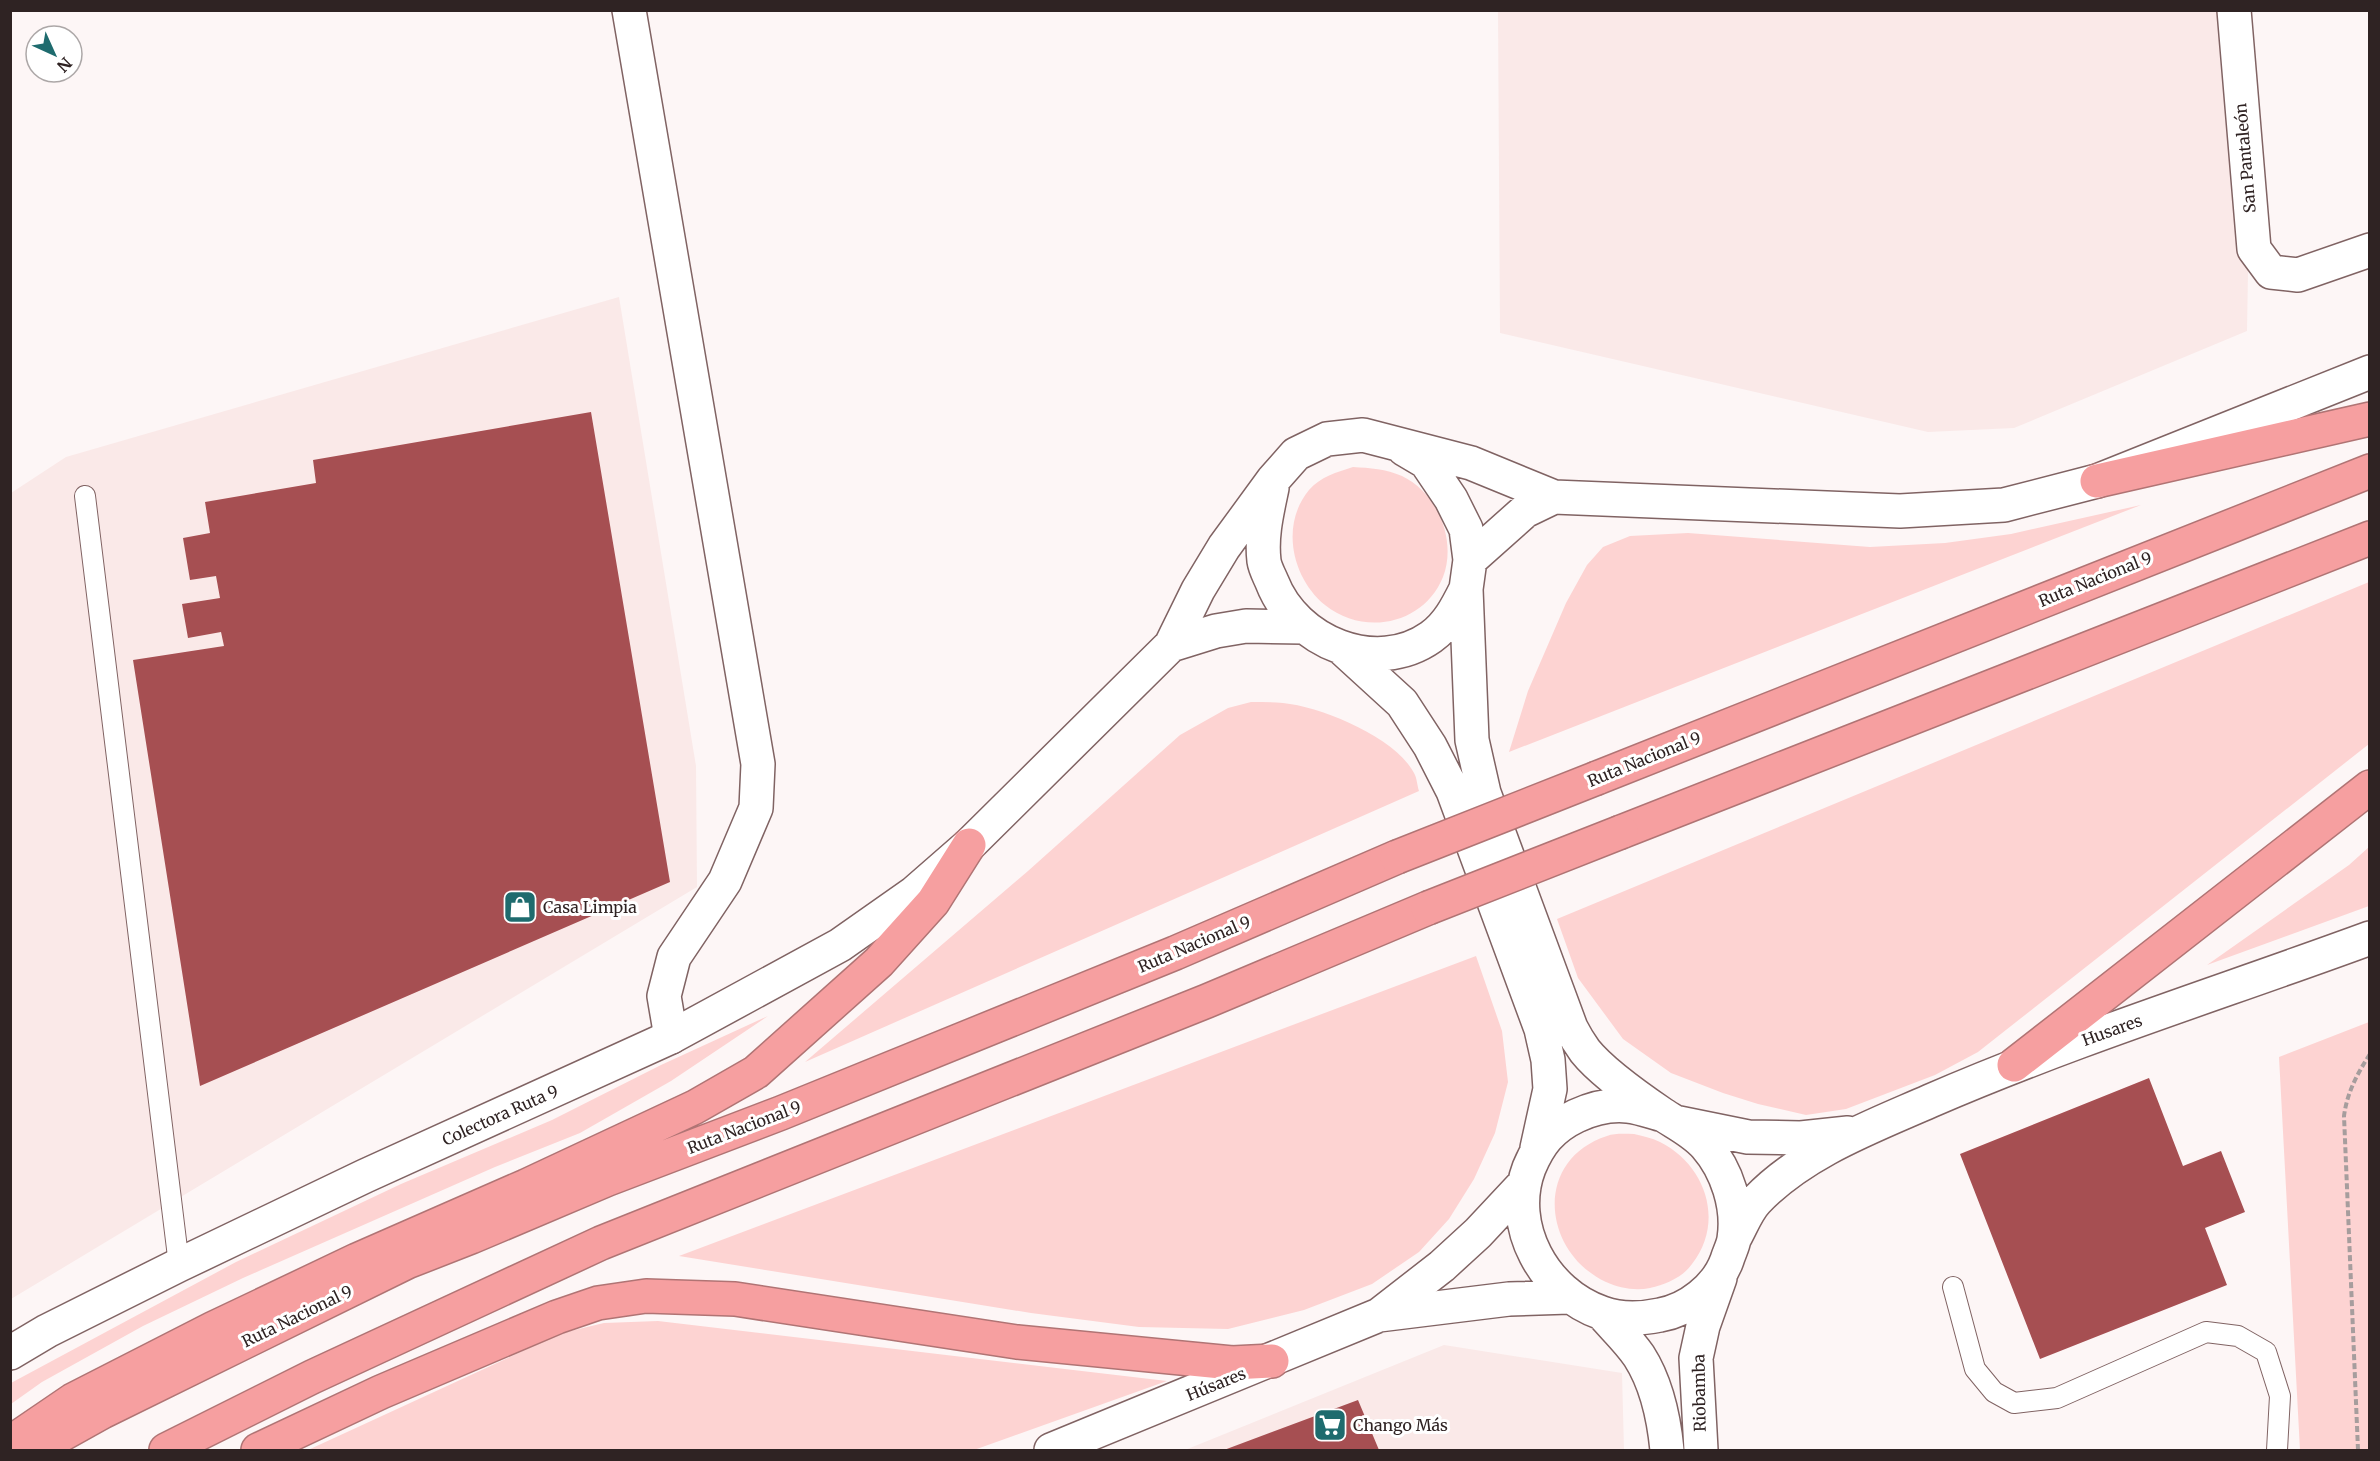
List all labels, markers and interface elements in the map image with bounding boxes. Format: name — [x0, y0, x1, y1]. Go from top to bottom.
north arrow — [24, 24, 84, 84]
text: N — [53, 53, 76, 76]
street label: San Pantaleón — [2230, 102, 2260, 214]
street label: Ruta Nacional 9 — [2035, 547, 2155, 611]
street label: Ruta Nacional 9 — [1584, 727, 1704, 791]
shop icon: Casa Limpia — [502, 889, 538, 925]
place label: Casa Limpia — [543, 897, 637, 917]
street label: Ruta Nacional 9 — [1135, 911, 1253, 977]
street label: Husares — [2079, 1010, 2145, 1050]
street label: Colectora Ruta 9 — [439, 1080, 561, 1150]
street label: Ruta Nacional 9 — [684, 1096, 804, 1158]
street label: Ruta Nacional 9 — [238, 1281, 356, 1351]
street label: Riobamba — [1688, 1353, 1710, 1432]
street label: Húsares — [1183, 1363, 1249, 1405]
supermarket icon: Chango Más — [1312, 1407, 1348, 1443]
place label: Chango Más — [1353, 1415, 1448, 1435]

